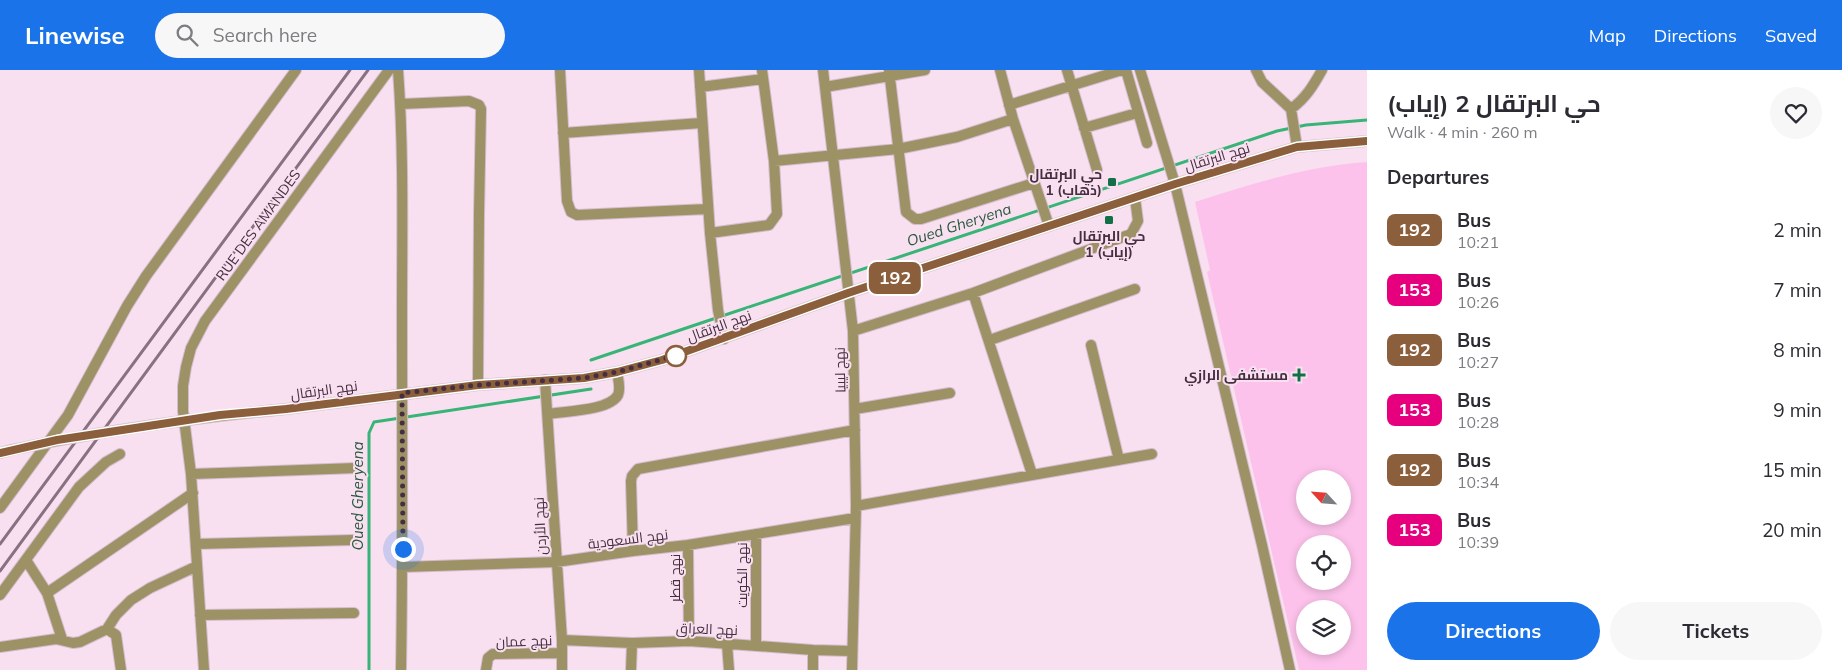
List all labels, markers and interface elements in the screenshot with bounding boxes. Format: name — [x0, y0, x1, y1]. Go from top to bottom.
search box — [155, 13, 505, 58]
text: Linewise — [25, 20, 125, 50]
icon: search — [173, 21, 201, 49]
text: Search here — [213, 23, 317, 47]
text: Map — [1589, 24, 1626, 47]
text: Directions — [1654, 24, 1737, 47]
text: Saved — [1765, 24, 1817, 47]
button: heart — [1770, 87, 1822, 139]
text: حي البرتقال 2 (إياب) — [1387, 88, 1601, 118]
text: Walk · 4 min · 260 m — [1387, 122, 1538, 142]
street label: نهج البرتقال — [1182, 139, 1252, 175]
place label: حي البرتقال 1 (ذهاب) — [1029, 165, 1102, 199]
text: Departures — [1387, 165, 1489, 189]
street label: RUE DES AMANDES — [212, 166, 305, 284]
marker: حي البرتقال 1 (ذهاب) — [1106, 176, 1118, 188]
water label: Oued Gheryena — [904, 199, 1014, 250]
text: Bus — [1457, 208, 1491, 232]
marker: حي البرتقال 1 (إياب) — [1103, 214, 1115, 226]
text: 192 — [1398, 218, 1431, 241]
text: 2 min — [1773, 218, 1822, 242]
place label: حي البرتقال 1 (إياب) — [1073, 227, 1145, 262]
text: 10:21 — [1457, 232, 1499, 252]
line badge: 192 — [866, 262, 924, 294]
text: 192 — [879, 266, 911, 289]
text: Bus — [1457, 268, 1491, 292]
text: 153 — [1398, 278, 1431, 301]
text: 7 min — [1773, 278, 1822, 302]
text: 10:26 — [1457, 292, 1499, 312]
street label: نهج البرتقال — [684, 306, 754, 346]
text: Bus — [1457, 328, 1491, 352]
text: 192 — [1398, 338, 1431, 361]
text: 8 min — [1773, 338, 1822, 362]
unlabelled marker — [665, 345, 687, 367]
street label: نهج ليبيا — [831, 347, 849, 393]
text: 10:27 — [1457, 352, 1499, 372]
place label: مستشفى الرازي — [1184, 366, 1288, 386]
marker: مستشفى الرازي — [1292, 368, 1306, 382]
street label: نهج البرتقال — [289, 376, 359, 404]
text: Bus — [1457, 388, 1491, 412]
text: 153 — [1398, 398, 1431, 421]
text: 9 min — [1773, 398, 1822, 422]
text: 10:28 — [1457, 412, 1499, 432]
water label: Oued Gheryena — [348, 442, 367, 550]
text: Bus — [1457, 448, 1491, 472]
text: 192 — [1398, 458, 1431, 481]
text: 15 min — [1762, 458, 1822, 482]
north arrow — [1296, 470, 1351, 525]
map controls — [1296, 470, 1351, 655]
text: 10:34 — [1457, 472, 1499, 492]
street label: نهج الأردن — [529, 497, 551, 555]
text: Bus — [1457, 508, 1491, 532]
text: 153 — [1398, 518, 1431, 541]
text: 20 min — [1762, 518, 1822, 542]
street label: نهج السعودية — [587, 525, 669, 553]
text: 10:39 — [1457, 532, 1499, 552]
button: locate — [1296, 535, 1351, 590]
your location — [391, 537, 416, 562]
street label: نهج الكويت — [733, 542, 751, 608]
street label: نهج قطر — [666, 554, 684, 603]
button: layers — [1296, 600, 1351, 655]
button: Directions — [1387, 602, 1600, 660]
button: Tickets — [1610, 602, 1822, 660]
street label: نهج العراق — [676, 619, 738, 639]
street label: نهج عمان — [495, 631, 553, 651]

